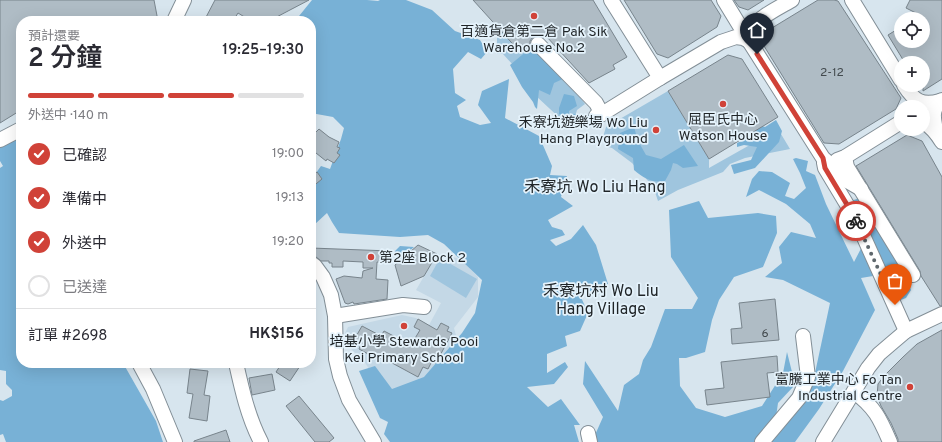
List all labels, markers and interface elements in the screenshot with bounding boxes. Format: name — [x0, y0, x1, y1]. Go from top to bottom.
marker: 百適貨倉第二倉 Pak Sik Warehouse No.2 — [529, 11, 539, 21]
map controls — [894, 12, 930, 136]
button: locate — [894, 12, 930, 48]
pin — [740, 13, 774, 54]
icon: home — [746, 19, 768, 41]
place label: 百適貨倉第二倉 Pak Sik Warehouse No.2 — [460, 23, 608, 57]
text: 預計還要 — [28, 29, 80, 45]
text: 19:25–19:30 — [222, 41, 304, 60]
text: 2 分鐘 — [28, 43, 102, 76]
button: + — [894, 56, 930, 92]
house number: 2-12 — [820, 65, 844, 81]
marker: 屈臣氏中心 Watson House — [718, 99, 728, 109]
button: − — [894, 100, 930, 136]
text: 外送中 · 140 m — [28, 108, 108, 124]
place label: 屈臣氏中心 Watson House — [679, 112, 767, 145]
place label: 禾寮坑遊樂場 Wo Liu Hang Playground — [519, 114, 648, 148]
marker: 禾寮坑遊樂場 Wo Liu Hang Playground — [651, 125, 661, 135]
icon: check — [28, 143, 50, 165]
text: 19:00 — [272, 146, 304, 162]
text: 已確認 — [62, 147, 107, 166]
district label: 禾寮坑 Wo Liu Hang — [525, 178, 665, 198]
icon: check — [28, 187, 50, 209]
text: 19:13 — [276, 190, 304, 206]
text: 準備中 — [62, 191, 107, 210]
courier — [836, 201, 876, 241]
icon: bike — [845, 210, 867, 232]
icon: check — [28, 231, 50, 253]
text: 19:20 — [272, 234, 304, 250]
text: 外送中 — [62, 235, 107, 254]
place label: 第2座 Block 2 — [379, 250, 466, 267]
marker: 第2座 Block 2 — [366, 252, 376, 262]
pin — [878, 264, 912, 305]
icon: bag — [884, 270, 906, 292]
text: 已送達 — [62, 279, 107, 298]
district label: 禾寮坑村 Wo Liu Hang Village — [543, 282, 659, 320]
marker: 培基小學 Stewards Pooi Kei Primary School — [399, 321, 409, 331]
text: HK$156 — [249, 325, 304, 344]
house number: 6 — [761, 326, 769, 342]
text: 訂單 #2698 — [28, 327, 108, 346]
place label: 培基小學 Stewards Pooi Kei Primary School — [330, 333, 478, 367]
place label: 富騰工業中心 Fo Tan Industrial Centre — [775, 372, 902, 405]
marker: 富騰工業中心 Fo Tan Industrial Centre — [905, 382, 915, 392]

